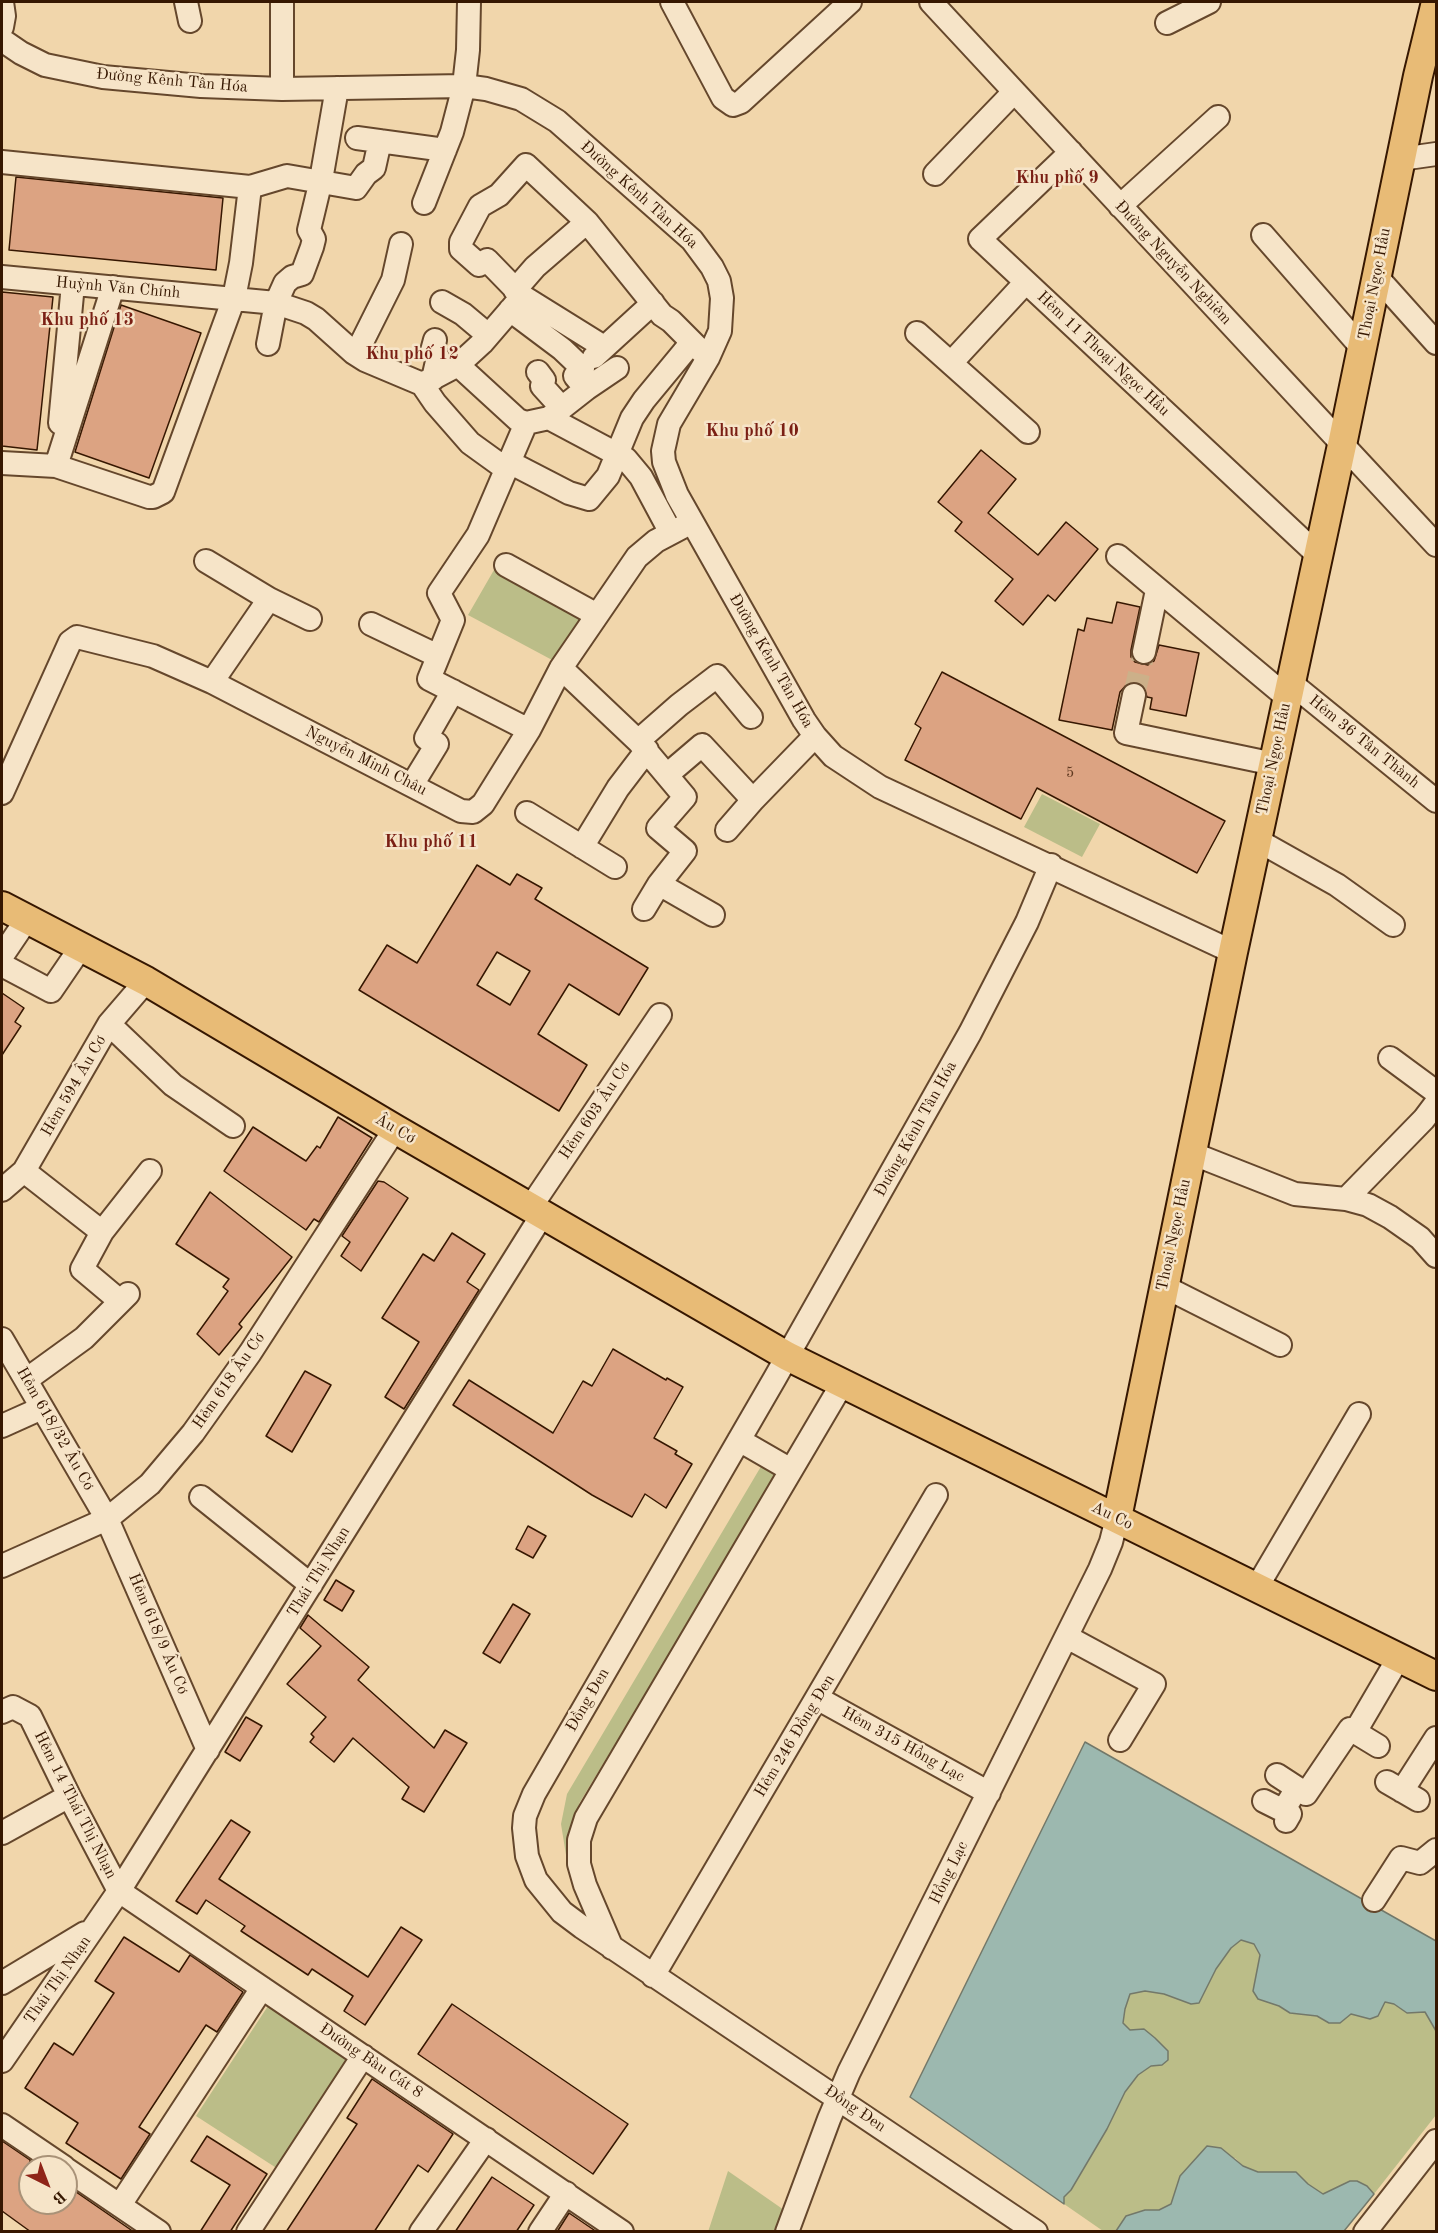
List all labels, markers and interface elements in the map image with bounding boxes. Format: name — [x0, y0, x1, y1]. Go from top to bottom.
street label: Đường Kênh Tân Hóa — [95, 65, 249, 97]
street label: Đường Kênh Tân Hóa — [576, 137, 702, 253]
district label: Khu phố 9 — [1015, 167, 1099, 189]
street label: Đường Nguyễn Nghiêm — [1110, 197, 1236, 329]
street label: Thoại Ngọc Hầu — [1355, 226, 1395, 342]
street label: Huỳnh Văn Chính — [55, 273, 181, 303]
street label: Hẻm 11 Thoại Ngọc Hầu — [1033, 288, 1173, 420]
district label: Khu phố 13 — [40, 309, 134, 331]
district label: Khu phố 12 — [365, 343, 459, 365]
district label: Khu phố 10 — [705, 420, 799, 442]
street label: Đường Kênh Tân Hóa — [725, 590, 817, 732]
street label: Hẻm 36 Tân Thành — [1305, 691, 1423, 793]
street label: Thoại Ngọc Hầu — [1253, 701, 1295, 817]
street label: Nguyễn Minh Châu — [302, 722, 430, 800]
house number: 5 — [1066, 765, 1074, 781]
district label: Khu phố 11 — [384, 831, 478, 853]
street label: Hẻm 594 Âu Cơ — [37, 1032, 111, 1140]
street label: Đường Kênh Tân Hóa — [871, 1058, 961, 1200]
street label: Hẻm 603 Âu Cơ — [555, 1059, 635, 1163]
street label: Âu Cơ — [371, 1110, 419, 1148]
street label: Thoại Ngọc Hầu — [1153, 1177, 1195, 1293]
street label: Hẻm 618 Âu Cơ — [189, 1329, 269, 1433]
street label: Hẻm 618/32 Âu Cơ — [12, 1364, 98, 1494]
street label: Au Co — [1088, 1498, 1136, 1534]
street label: Thái Thị Nhạn — [283, 1523, 355, 1621]
street label: Hẻm 618/9 Âu Cơ — [124, 1570, 192, 1698]
street label: Đồng Đen — [562, 1665, 614, 1735]
street label: Hẻm 246 Đồng Đen — [751, 1671, 839, 1801]
street label: Hẻm 315 Hồng Lạc — [838, 1703, 968, 1787]
street label: Hẻm 14 Thái Thị Nhạn — [29, 1728, 121, 1882]
street label: Hồng Lạc — [925, 1838, 973, 1908]
street label: Thái Thị Nhạn — [21, 1932, 95, 2028]
street label: Đường Bàu Cát 8 — [316, 2019, 426, 2103]
street label: Đồng Đen — [821, 2081, 889, 2137]
north arrow — [18, 2155, 78, 2215]
text: B — [49, 2187, 68, 2207]

